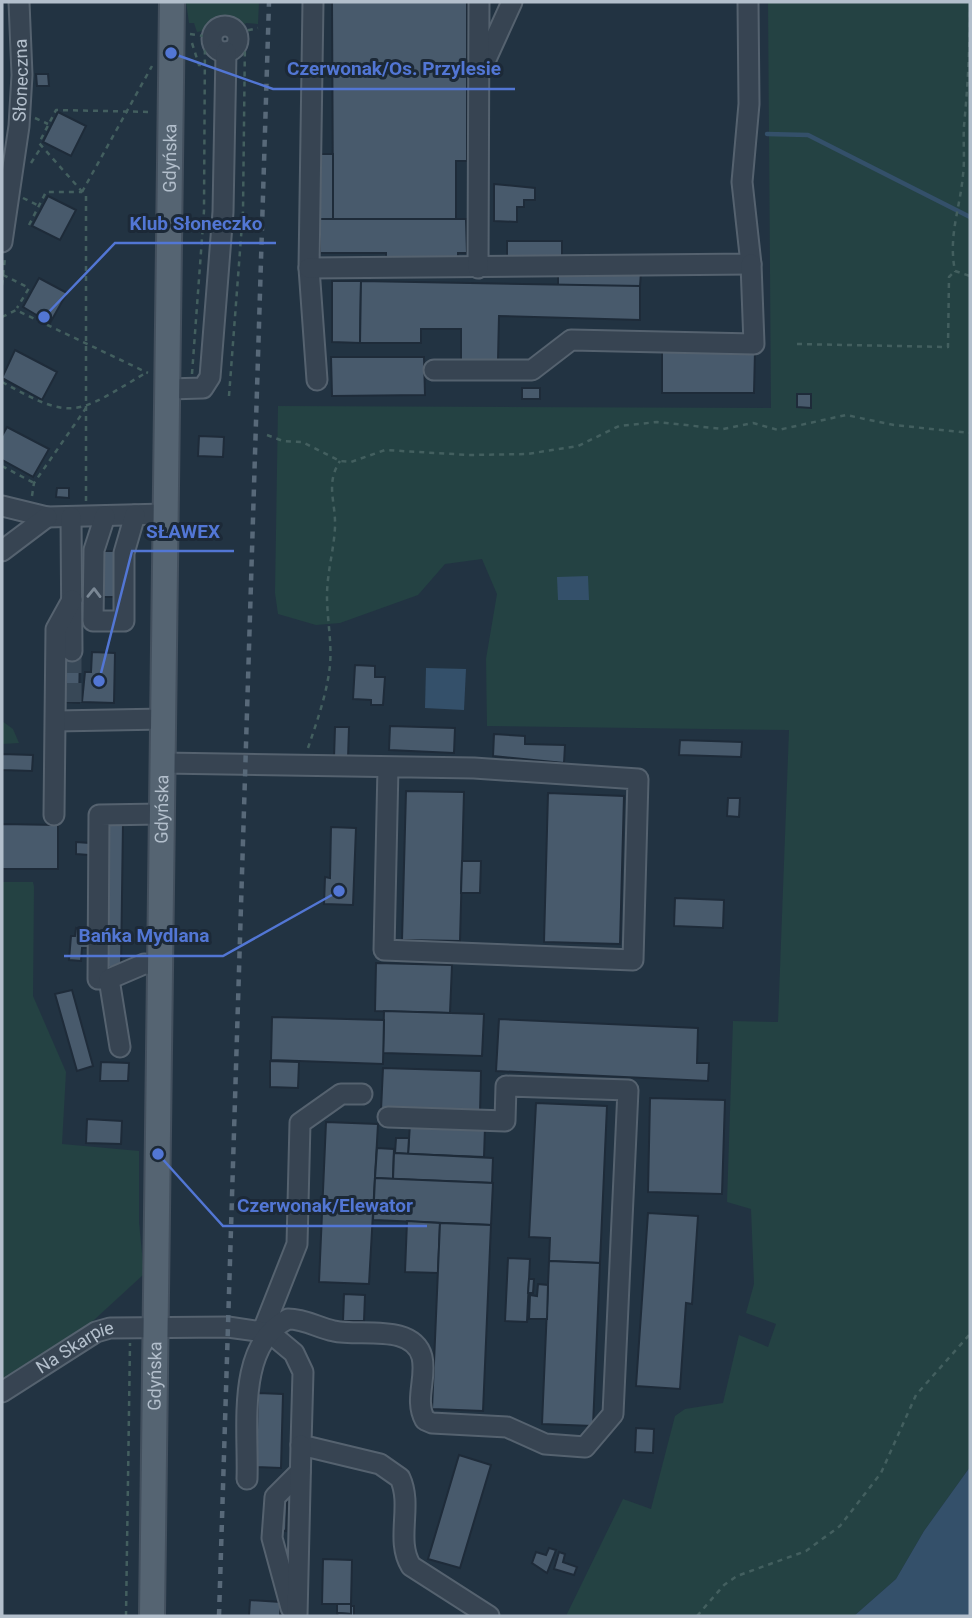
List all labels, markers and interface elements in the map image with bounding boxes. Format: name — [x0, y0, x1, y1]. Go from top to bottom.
street label: Słoneczna — [8, 38, 32, 123]
callout: Czerwonak/Os. Przylesie — [273, 49, 515, 89]
text: Czerwonak/Os. Przylesie — [287, 57, 501, 80]
street label: Gdyńska — [159, 123, 180, 193]
callout: Klub Słoneczko — [115, 203, 276, 243]
text: Klub Słoneczko — [130, 212, 263, 235]
callout: SŁAWEX — [132, 511, 234, 551]
text: SŁAWEX — [146, 520, 220, 543]
one-way arrow — [86, 587, 101, 598]
street label: Gdyńska — [151, 774, 172, 844]
callout: Bańka Mydlana — [64, 916, 223, 956]
text: Bańka Mydlana — [79, 924, 209, 947]
callout: Czerwonak/Elewator — [223, 1186, 427, 1226]
text: Czerwonak/Elewator — [237, 1194, 413, 1217]
street label: Na Skarpie — [32, 1317, 116, 1378]
street label: Gdyńska — [144, 1341, 165, 1411]

